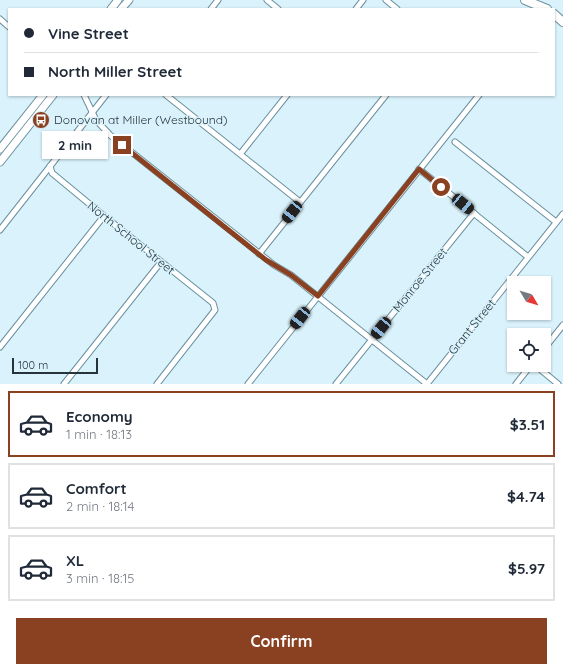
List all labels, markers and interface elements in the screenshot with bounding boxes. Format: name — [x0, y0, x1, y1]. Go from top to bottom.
text: Vine Street — [48, 24, 129, 43]
text: North Miller Street — [48, 62, 182, 81]
bus stop icon: Donovan at Miller (Westbound) — [31, 110, 51, 130]
place label: Donovan at Miller (Westbound) — [54, 112, 228, 127]
callout: 2 min — [42, 131, 108, 159]
route end — [113, 136, 131, 154]
text: 2 min — [58, 137, 92, 153]
route start — [432, 178, 450, 196]
car — [450, 192, 476, 216]
street label: North School Street — [85, 198, 178, 277]
car — [280, 199, 304, 225]
street label: Monroe Street — [389, 244, 450, 315]
north arrow — [507, 276, 551, 320]
map controls — [507, 276, 551, 372]
street label: Grant Street — [445, 296, 499, 358]
car — [288, 305, 312, 331]
car — [369, 315, 393, 341]
button: locate — [507, 328, 551, 372]
scale bar — [12, 356, 98, 375]
text: 100 m — [18, 358, 48, 372]
icon: car — [18, 406, 54, 442]
text: Economy — [66, 407, 133, 426]
text: $3.51 — [510, 415, 545, 434]
text: 1 min · 18:13 — [66, 426, 132, 442]
icon: car — [18, 478, 54, 514]
text: Comfort — [66, 479, 127, 498]
text: $4.74 — [507, 487, 545, 506]
text: 2 min · 18:14 — [66, 498, 134, 514]
icon: car — [18, 550, 54, 586]
text: XL — [66, 551, 84, 570]
text: $5.97 — [508, 559, 545, 578]
text: 3 min · 18:15 — [66, 570, 134, 586]
button: Confirm — [16, 618, 547, 664]

